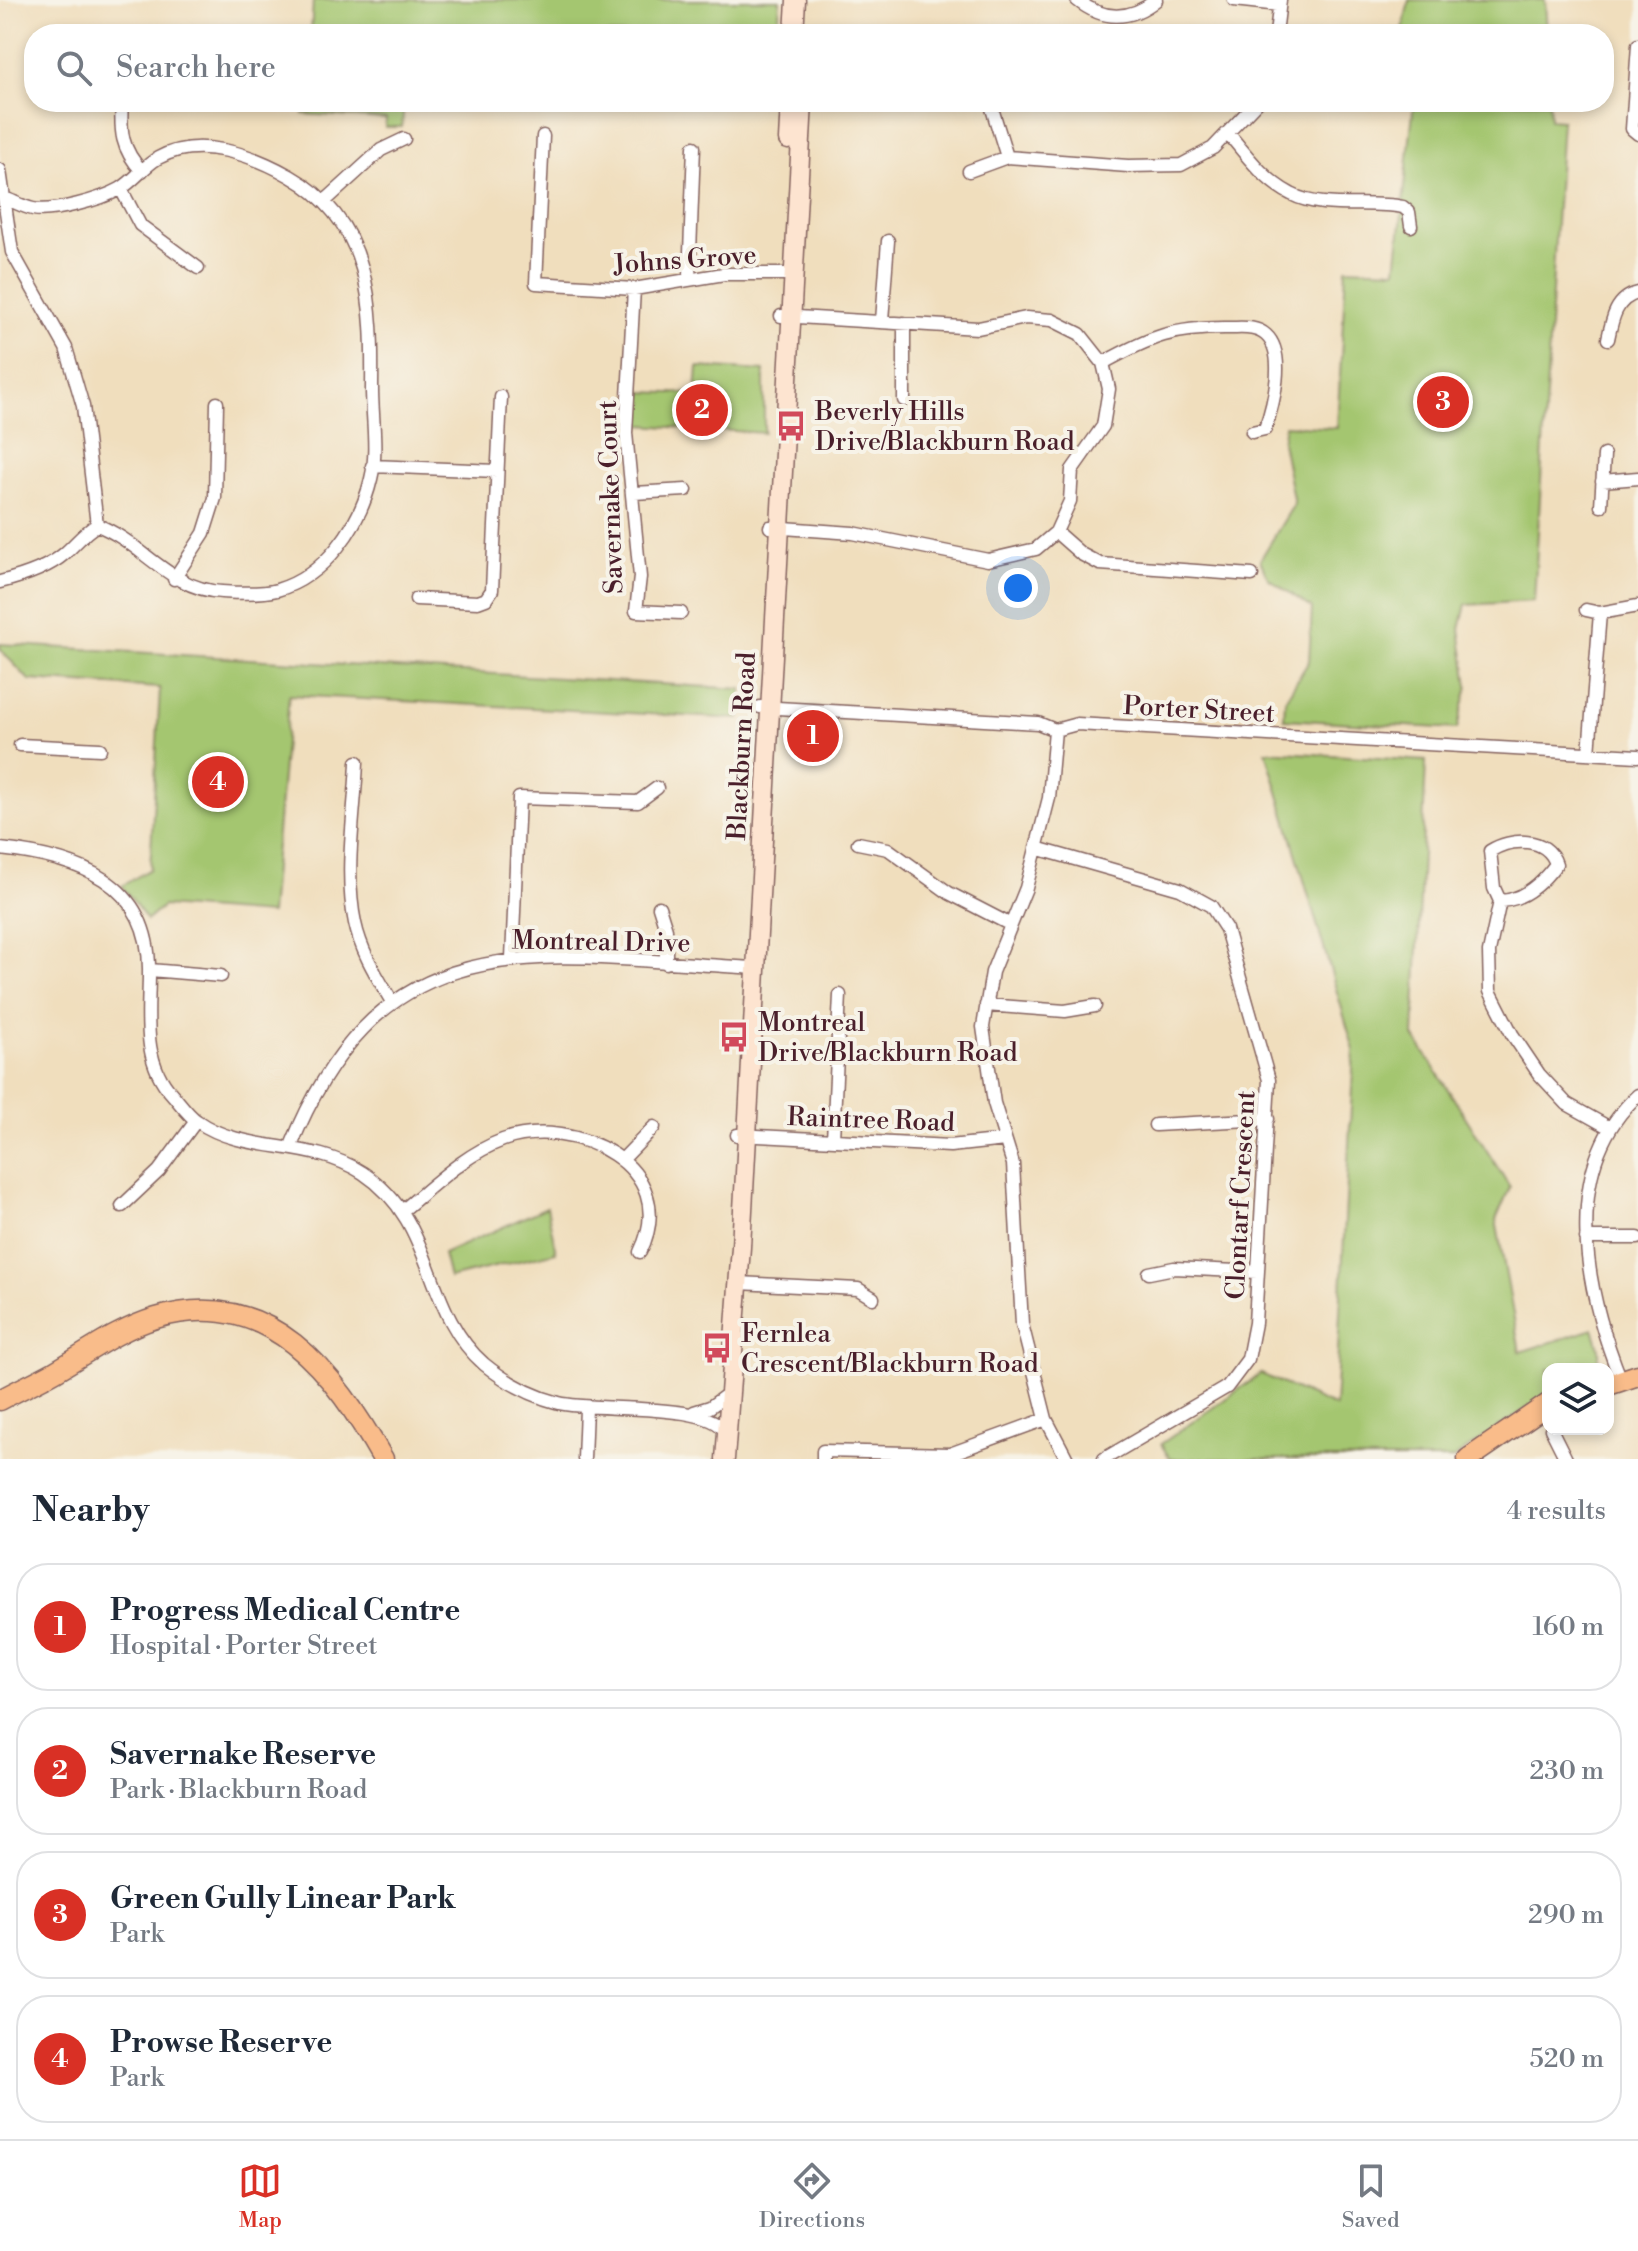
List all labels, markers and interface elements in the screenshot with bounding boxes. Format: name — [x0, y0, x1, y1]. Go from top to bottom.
search box — [24, 24, 1614, 112]
icon: search — [52, 46, 96, 90]
text: Search here — [116, 49, 276, 87]
street label: Johns Grove — [611, 239, 758, 281]
pin: 3 — [1417, 372, 1469, 432]
pin: 2 — [676, 380, 728, 440]
place label: Beverly Hills Drive/Blackburn Road — [814, 396, 1075, 458]
street label: Savernake Court — [592, 399, 630, 595]
bus stop icon: Beverly Hills Drive/Blackburn Road — [774, 409, 808, 443]
your location — [998, 568, 1038, 608]
street label: Blackburn Road — [721, 651, 763, 842]
street label: Porter Street — [1122, 690, 1276, 730]
pin: 1 — [787, 706, 839, 766]
pin: 4 — [192, 752, 244, 812]
street label: Montreal Drive — [511, 924, 691, 960]
place label: Montreal Drive/Blackburn Road — [758, 1007, 1018, 1069]
bus stop icon: Montreal Drive/Blackburn Road — [717, 1020, 751, 1054]
street label: Clontarf Crescent — [1220, 1090, 1262, 1300]
street label: Raintree Road — [786, 1101, 956, 1139]
place label: Fernlea Crescent/Blackburn Road — [741, 1318, 1039, 1380]
bus stop icon: Fernlea Crescent/Blackburn Road — [700, 1331, 734, 1365]
map controls — [1542, 1363, 1614, 1435]
button: layers — [1542, 1363, 1614, 1435]
text: Nearby — [32, 1490, 150, 1532]
text: 4 results — [1507, 1495, 1606, 1527]
text: Progress Medical Centre — [110, 1592, 460, 1630]
text: 1 — [54, 1611, 66, 1643]
text: 160 m — [1533, 1611, 1604, 1643]
text: Hospital · Porter Street — [110, 1630, 378, 1662]
text: Savernake Reserve — [110, 1736, 376, 1774]
text: 2 — [52, 1755, 68, 1787]
text: 230 m — [1529, 1755, 1604, 1787]
text: Park · Blackburn Road — [110, 1774, 367, 1806]
text: Green Gully Linear Park — [110, 1880, 456, 1918]
text: 3 — [52, 1899, 68, 1931]
text: 290 m — [1528, 1899, 1604, 1931]
text: Park — [110, 1918, 164, 1950]
text: Prowse Reserve — [110, 2024, 332, 2062]
text: 4 — [51, 2043, 69, 2075]
text: 520 m — [1529, 2043, 1604, 2075]
text: Park — [110, 2062, 164, 2094]
tab: Map — [238, 2159, 282, 2234]
tab: Directions — [759, 2159, 865, 2234]
tab: Saved — [1342, 2159, 1400, 2234]

